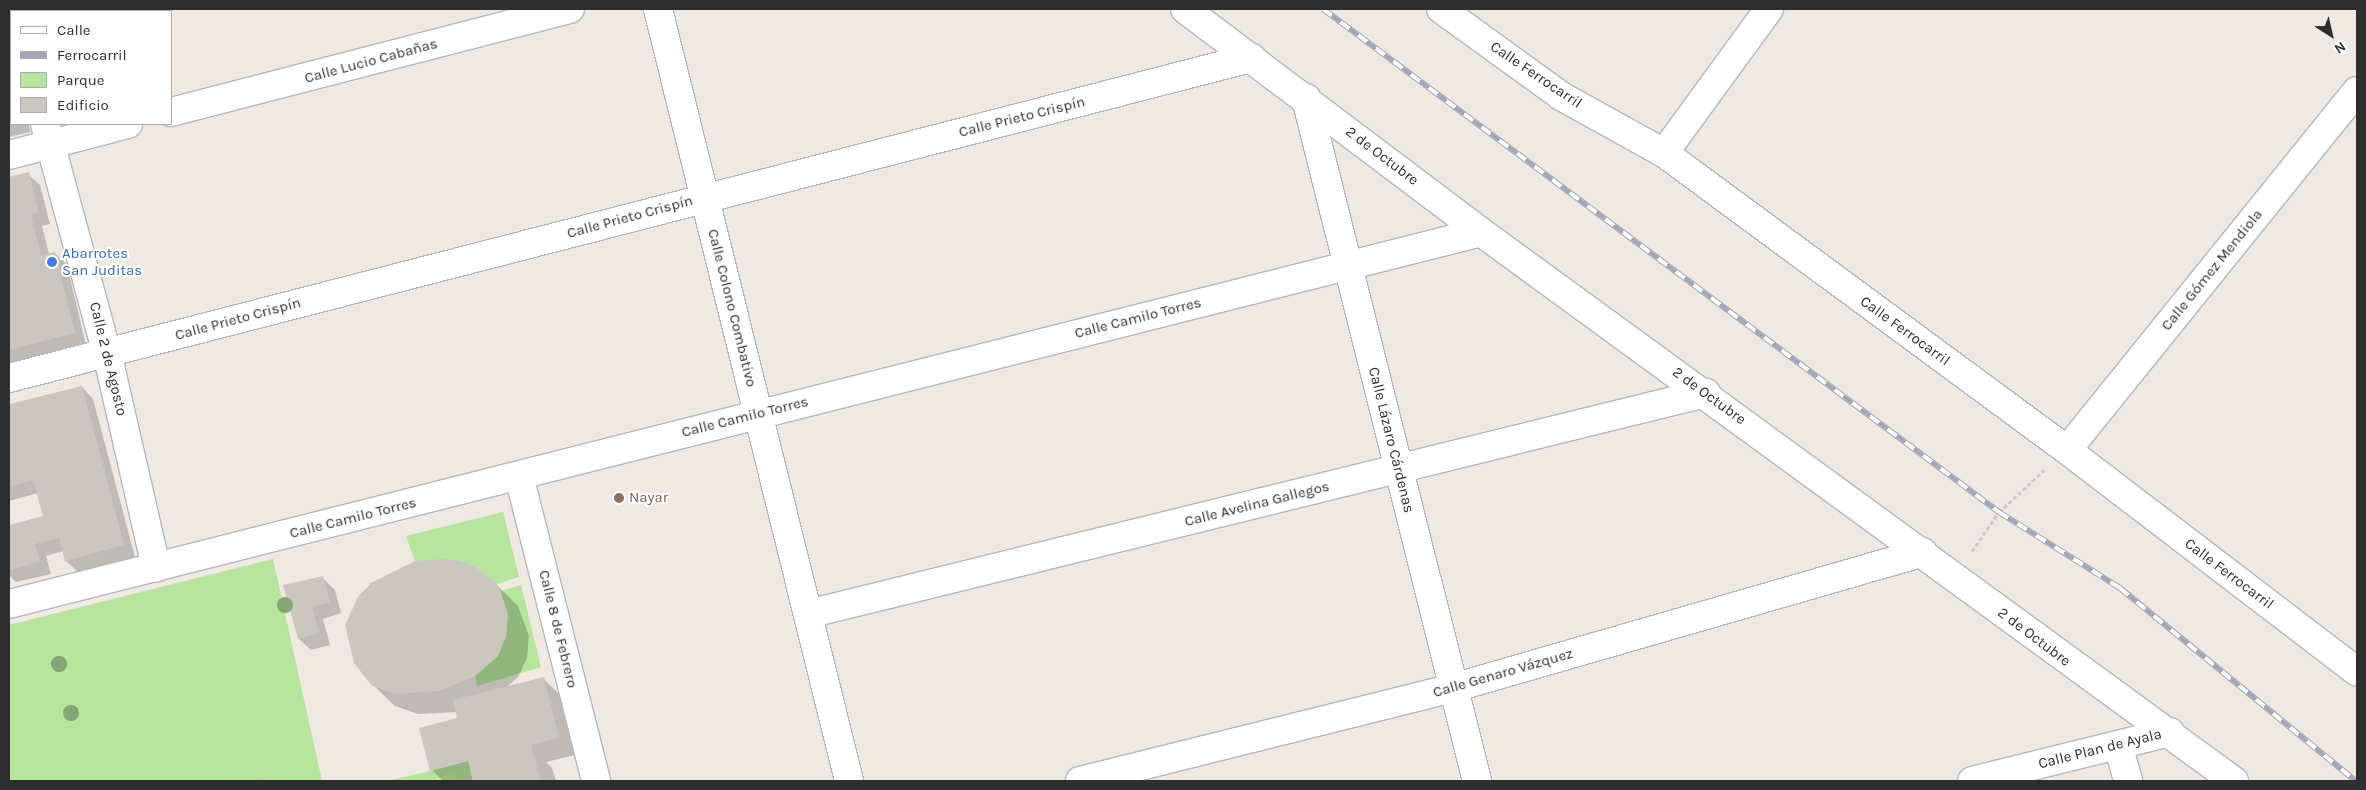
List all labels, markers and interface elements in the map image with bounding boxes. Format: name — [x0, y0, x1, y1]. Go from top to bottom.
legend — [10, 10, 172, 125]
north arrow — [2306, 10, 2356, 60]
text: Calle — [57, 21, 91, 39]
street label: Calle Lucio Cabañas — [303, 35, 439, 87]
street label: Calle Ferrocarril — [1487, 38, 1585, 112]
text: N — [2331, 38, 2349, 58]
text: Ferrocarril — [57, 46, 127, 64]
text: Parque — [57, 71, 105, 89]
street label: Calle Prieto Crispín — [957, 93, 1087, 141]
text: Edificio — [57, 96, 109, 114]
street label: 2 de Octubre — [1342, 123, 1422, 189]
street label: Calle Prieto Crispín — [565, 192, 695, 242]
street label: Calle Gómez Mendiola — [2158, 206, 2266, 334]
street label: Calle Colono Combativo — [704, 227, 760, 389]
place label: Abarrotes San Juditas — [62, 244, 142, 279]
marker: Abarrotes San Juditas — [46, 256, 58, 268]
street label: Calle Ferrocarril — [1857, 292, 1953, 370]
street label: Calle Prieto Crispín — [173, 294, 303, 344]
street label: Calle Camilo Torres — [1073, 294, 1203, 342]
street label: Calle 2 de Agosto — [85, 300, 131, 418]
street label: 2 de Octubre — [1669, 363, 1749, 429]
street label: Calle Lázaro Cárdenas — [1364, 365, 1418, 515]
street label: Calle Camilo Torres — [680, 393, 810, 441]
street label: Calle Avelina Gallegos — [1183, 477, 1331, 531]
place label: Nayar — [629, 489, 668, 507]
marker: Nayar — [613, 492, 625, 504]
street label: Calle Camilo Torres — [288, 494, 418, 542]
street label: Calle Ferrocarril — [2181, 535, 2277, 613]
street label: Calle 8 de Febrero — [535, 568, 581, 690]
street label: 2 de Octubre — [1994, 604, 2074, 670]
street label: Calle Genaro Vázquez — [1431, 644, 1575, 702]
street label: Calle Plan de Ayala — [2036, 725, 2164, 773]

